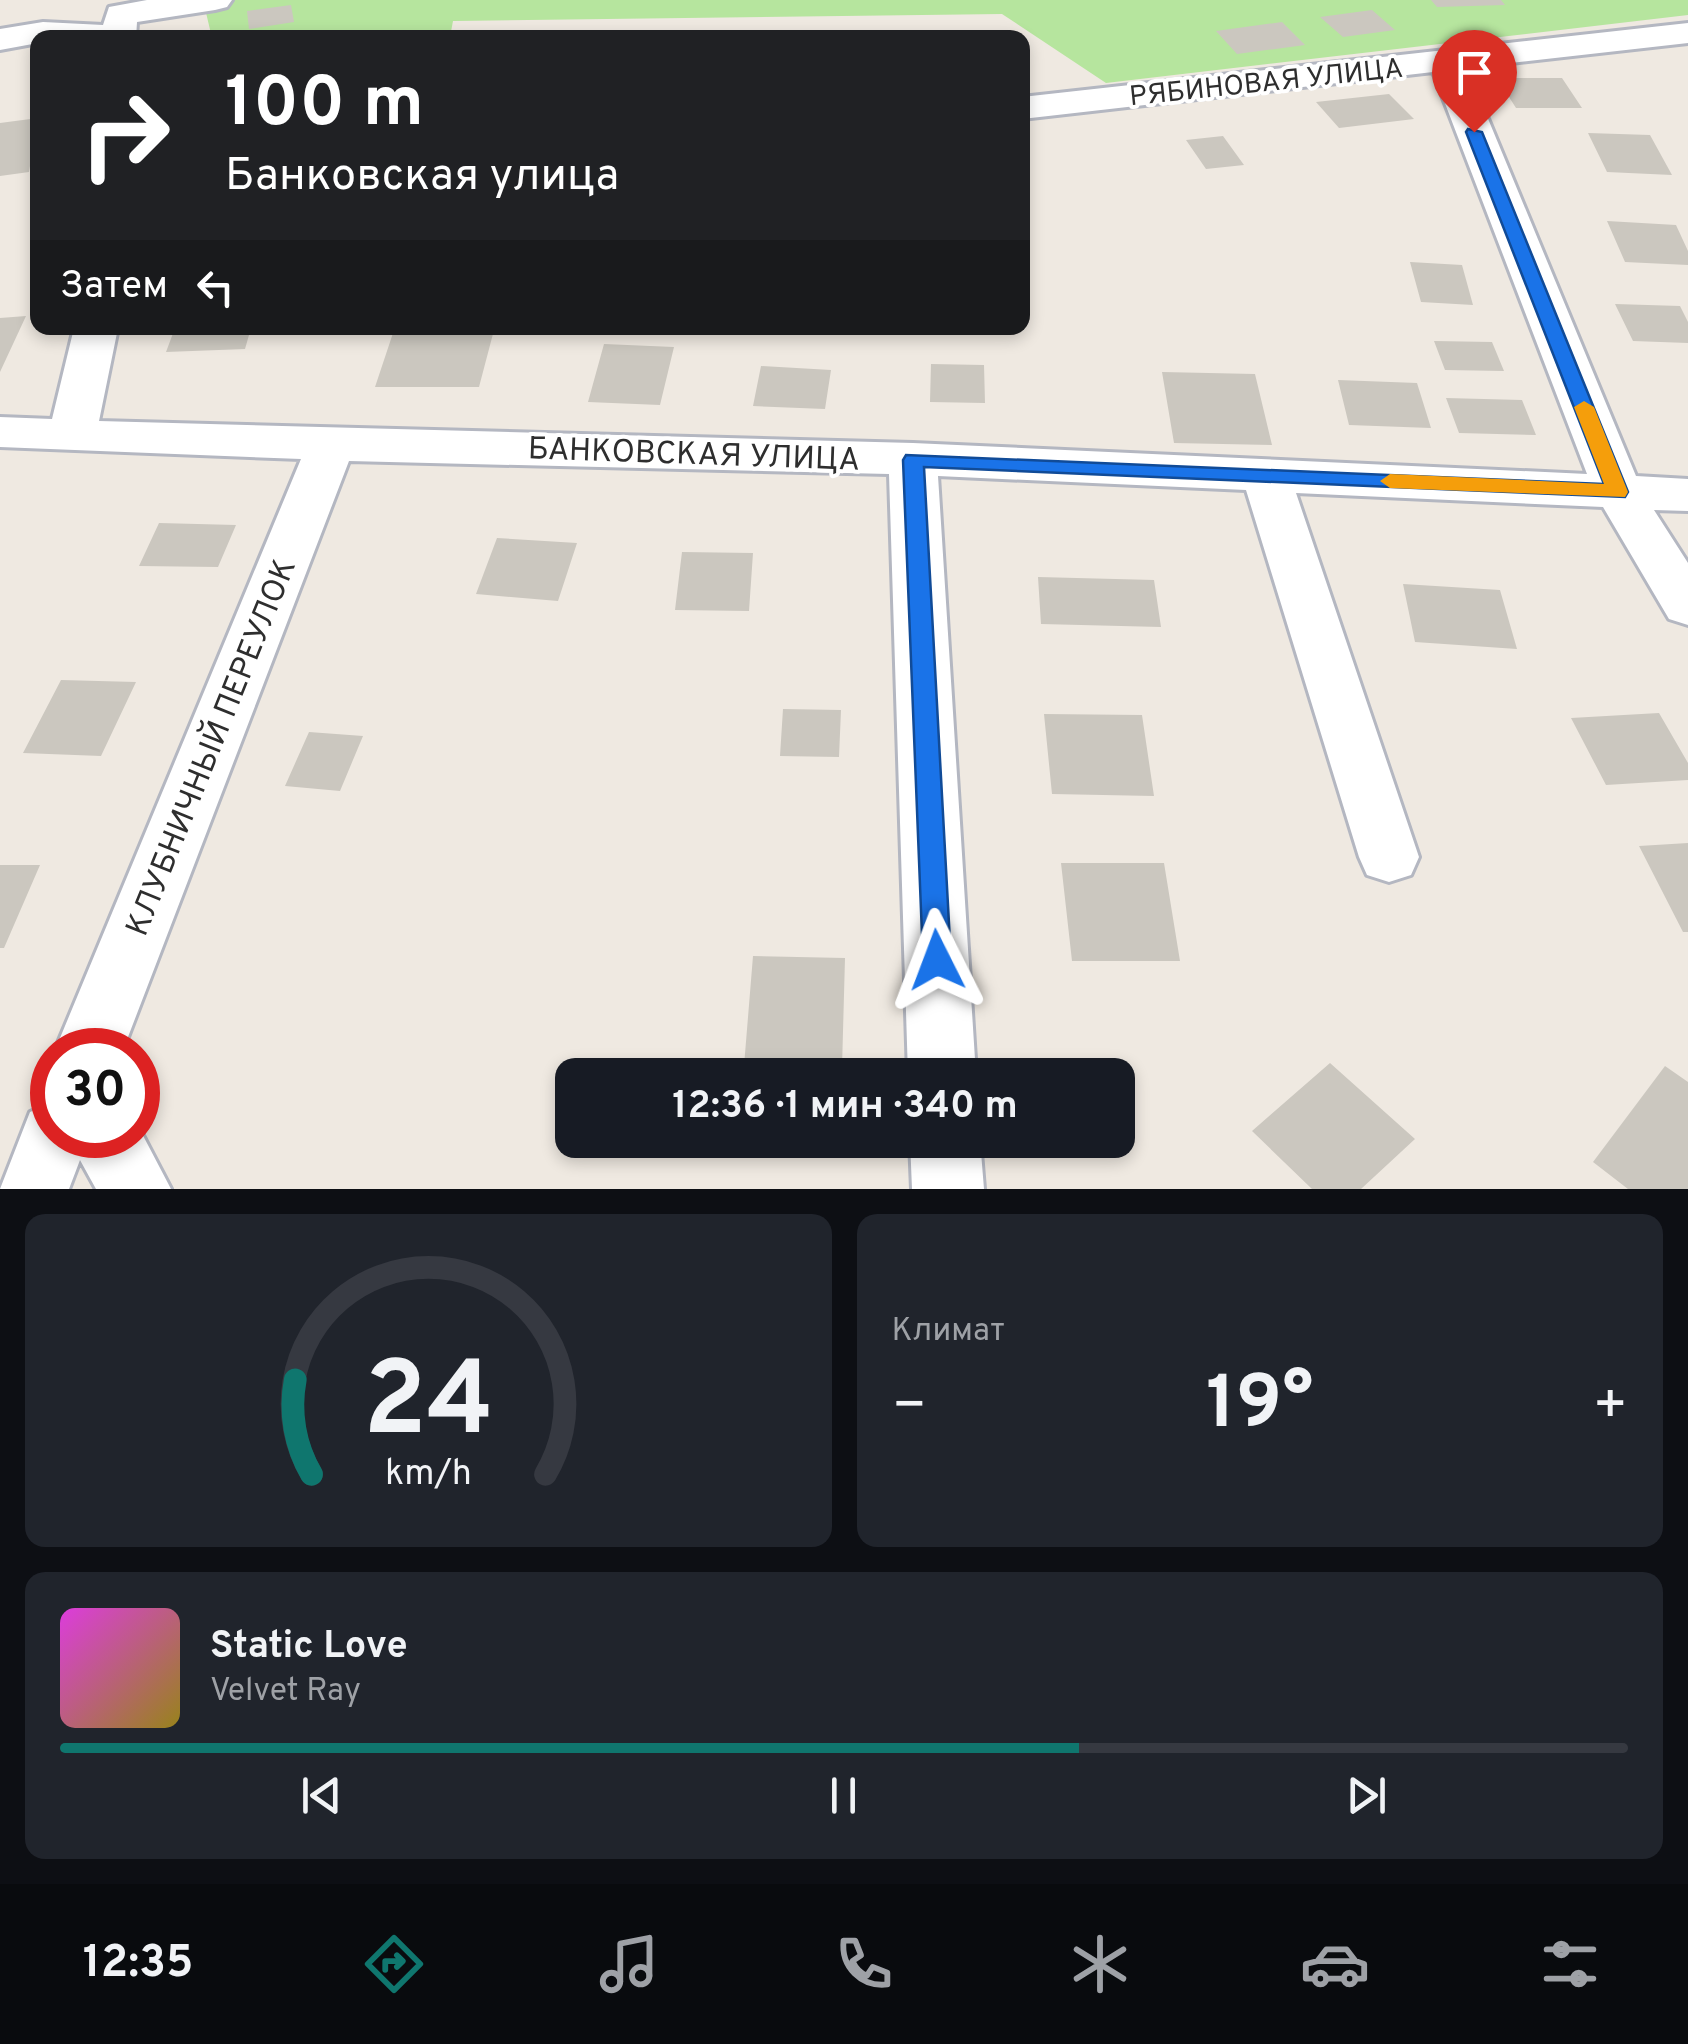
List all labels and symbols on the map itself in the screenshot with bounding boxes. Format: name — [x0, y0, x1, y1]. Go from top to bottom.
pin — [1432, 30, 1517, 133]
street label: РЯБИНОВАЯ УЛИЦА — [1128, 52, 1405, 116]
street label: БАНКОВСКАЯ УЛИЦА — [527, 430, 861, 482]
street label: КЛУБНИЧНЫЙ ПЕРЕУЛОК — [116, 553, 307, 943]
position arrow — [885, 908, 989, 1012]
speed limit sign: 30 — [30, 1028, 160, 1158]

